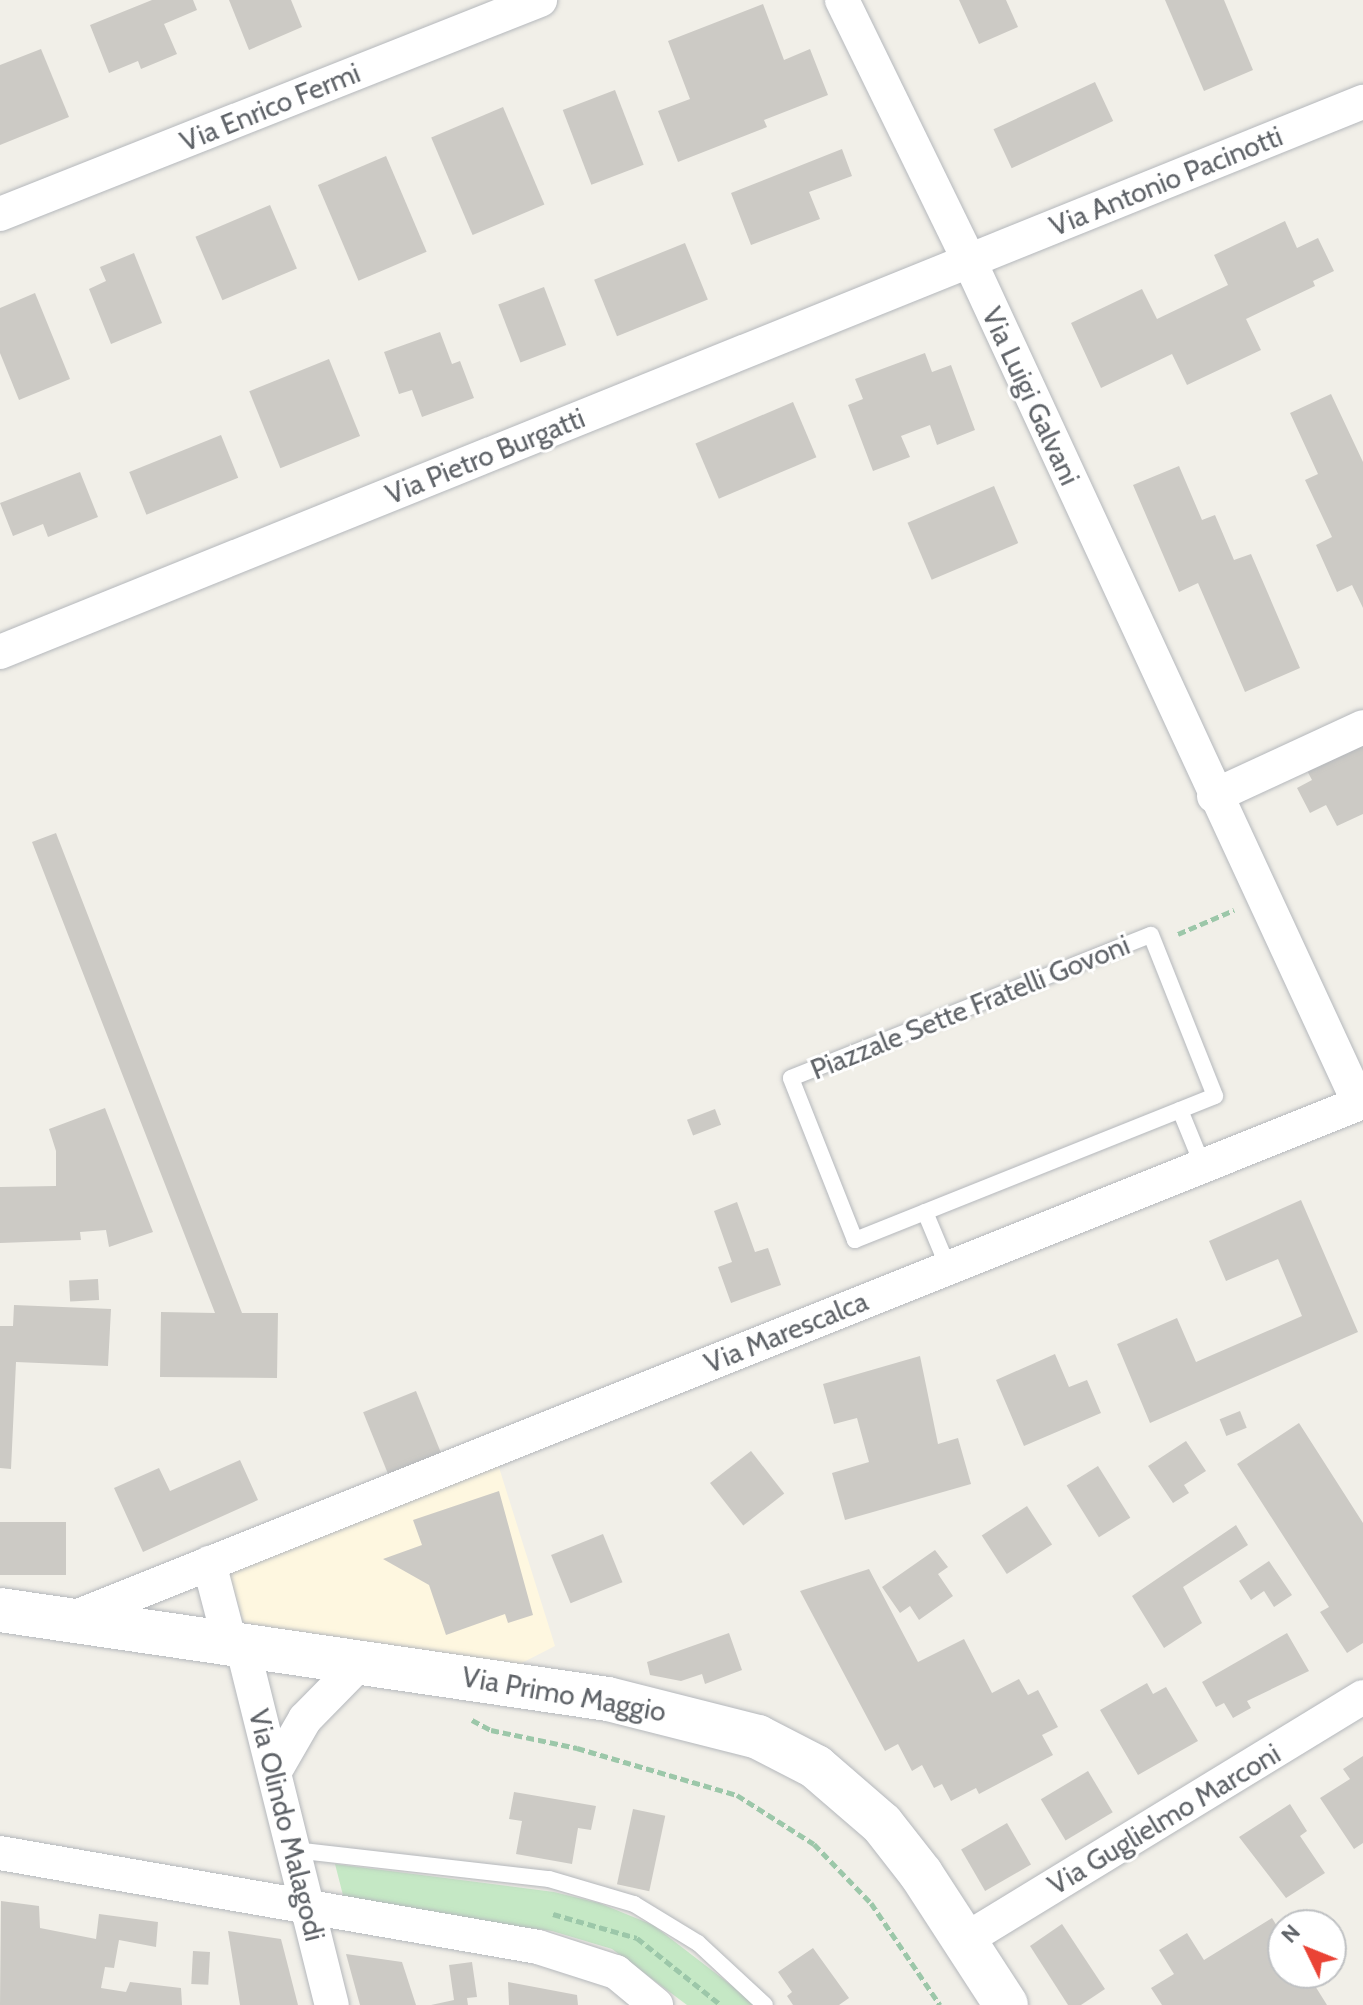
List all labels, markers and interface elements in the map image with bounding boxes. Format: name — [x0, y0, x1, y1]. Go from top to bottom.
street label: Via Enrico Fermi — [175, 56, 365, 158]
street label: Via Antonio Pacinotti — [1045, 119, 1287, 243]
street label: Via Luigi Galvani — [975, 302, 1087, 490]
street label: Via Pietro Burgatti — [381, 401, 589, 511]
street label: Piazzale Sette Fratelli Govoni — [806, 928, 1134, 1086]
street label: Via Marescalca — [699, 1284, 873, 1380]
street label: Via Primo Maggio — [459, 1660, 669, 1728]
street label: Via Olindo Malagodi — [242, 1706, 332, 1944]
street label: Via Guglielmo Marconi — [1042, 1736, 1286, 1902]
north arrow — [1267, 1909, 1347, 1989]
text: N — [1275, 1919, 1306, 1949]

